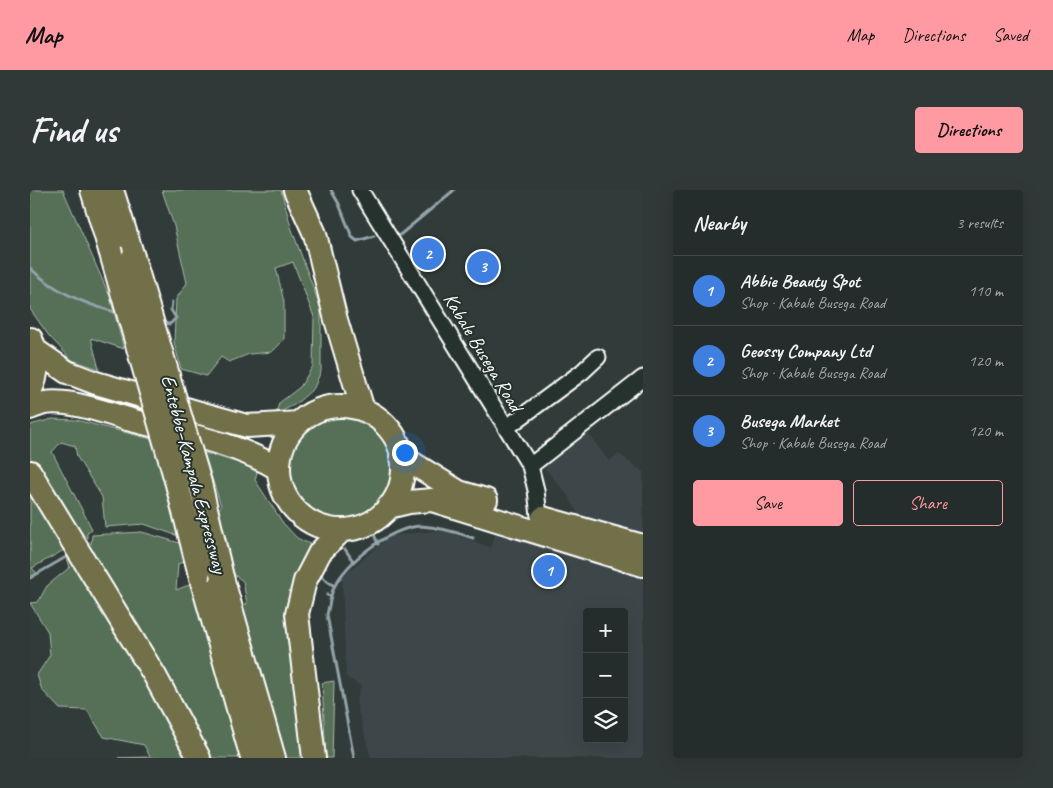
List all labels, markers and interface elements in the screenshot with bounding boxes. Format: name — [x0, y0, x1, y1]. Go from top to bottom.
text: Map — [25, 20, 62, 50]
text: Map — [847, 24, 874, 46]
text: Directions — [902, 24, 965, 46]
text: Saved — [993, 24, 1028, 46]
button: Directions — [915, 107, 1023, 153]
text: Find us — [30, 108, 117, 153]
text: Nearby — [693, 210, 746, 236]
text: 3 results — [956, 213, 1003, 233]
pin: 2 — [412, 235, 444, 273]
pin: 3 — [467, 248, 499, 286]
text: Abbie Beauty Spot — [740, 269, 860, 293]
text: 1 — [705, 281, 713, 301]
text: 110 m — [969, 281, 1003, 301]
street label: Kabale Busega Road — [438, 288, 530, 419]
text: Shop · Kabale Busega Road — [740, 293, 885, 313]
text: Geossy Company Ltd — [740, 339, 871, 363]
text: 2 — [705, 351, 713, 371]
text: 120 m — [969, 351, 1003, 371]
text: Shop · Kabale Busega Road — [740, 363, 885, 383]
street label: Entebbe–Kampala Expressway — [155, 372, 233, 578]
text: Busega Market — [740, 409, 838, 433]
text: 3 — [705, 421, 713, 441]
text: 120 m — [969, 421, 1003, 441]
text: Shop · Kabale Busega Road — [740, 433, 885, 453]
your location — [392, 440, 418, 466]
button: Save — [693, 480, 843, 526]
button: Share — [853, 480, 1003, 526]
pin: 1 — [533, 552, 565, 590]
map controls — [583, 608, 628, 743]
button: + — [583, 608, 628, 653]
button: − — [583, 653, 628, 698]
button: layers — [583, 698, 628, 743]

